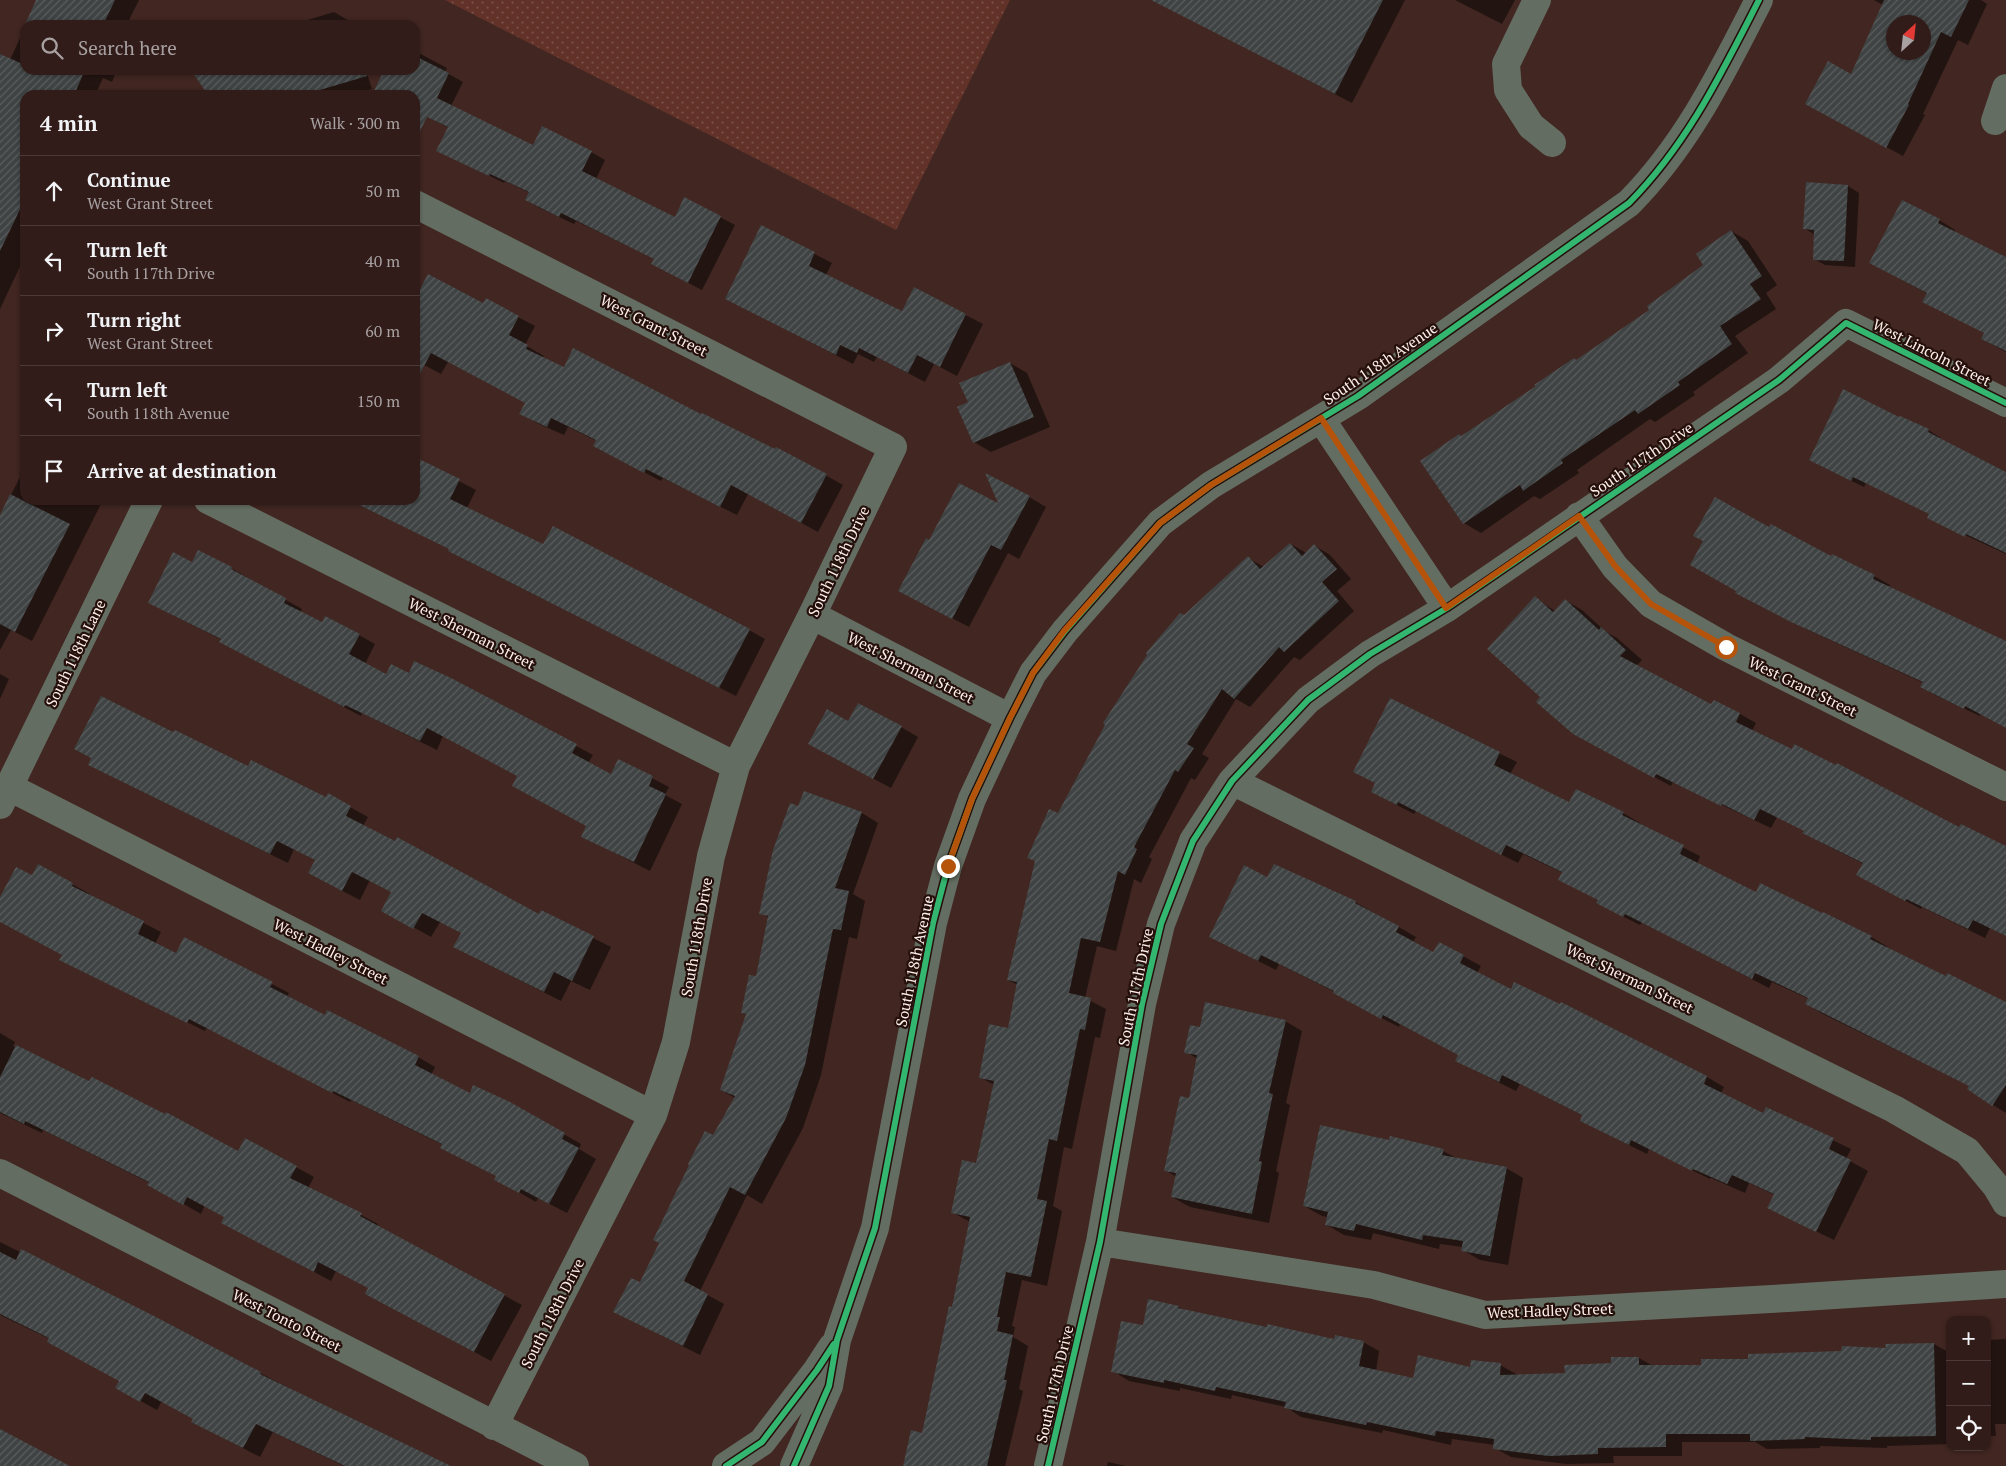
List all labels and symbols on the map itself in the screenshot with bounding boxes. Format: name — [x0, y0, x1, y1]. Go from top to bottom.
north arrow — [1886, 15, 1931, 60]
street label: West Grant Street — [597, 289, 712, 361]
street label: West Lincoln Street — [1870, 314, 1995, 391]
street label: South 118th Avenue — [1319, 317, 1441, 409]
street label: South 117th Drive — [1586, 417, 1696, 501]
street label: South 118th Drive — [803, 502, 873, 620]
street label: West Sherman Street — [405, 592, 539, 674]
street label: South 118th Lane — [40, 596, 110, 710]
street label: West Sherman Street — [844, 626, 978, 708]
route start — [1715, 636, 1738, 659]
street label: West Grant Street — [1746, 651, 1861, 721]
route end — [937, 855, 960, 878]
street label: South 118th Drive — [676, 876, 716, 998]
street label: South 118th Avenue — [890, 893, 938, 1029]
street label: West Hadley Street — [270, 913, 392, 989]
street label: South 117th Drive — [1113, 926, 1157, 1048]
street label: West Sherman Street — [1563, 938, 1697, 1018]
street label: South 118th Drive — [516, 1255, 588, 1371]
street label: West Tonto Street — [229, 1284, 345, 1356]
street label: West Hadley Street — [1487, 1298, 1614, 1322]
street label: South 117th Drive — [1031, 1323, 1077, 1445]

